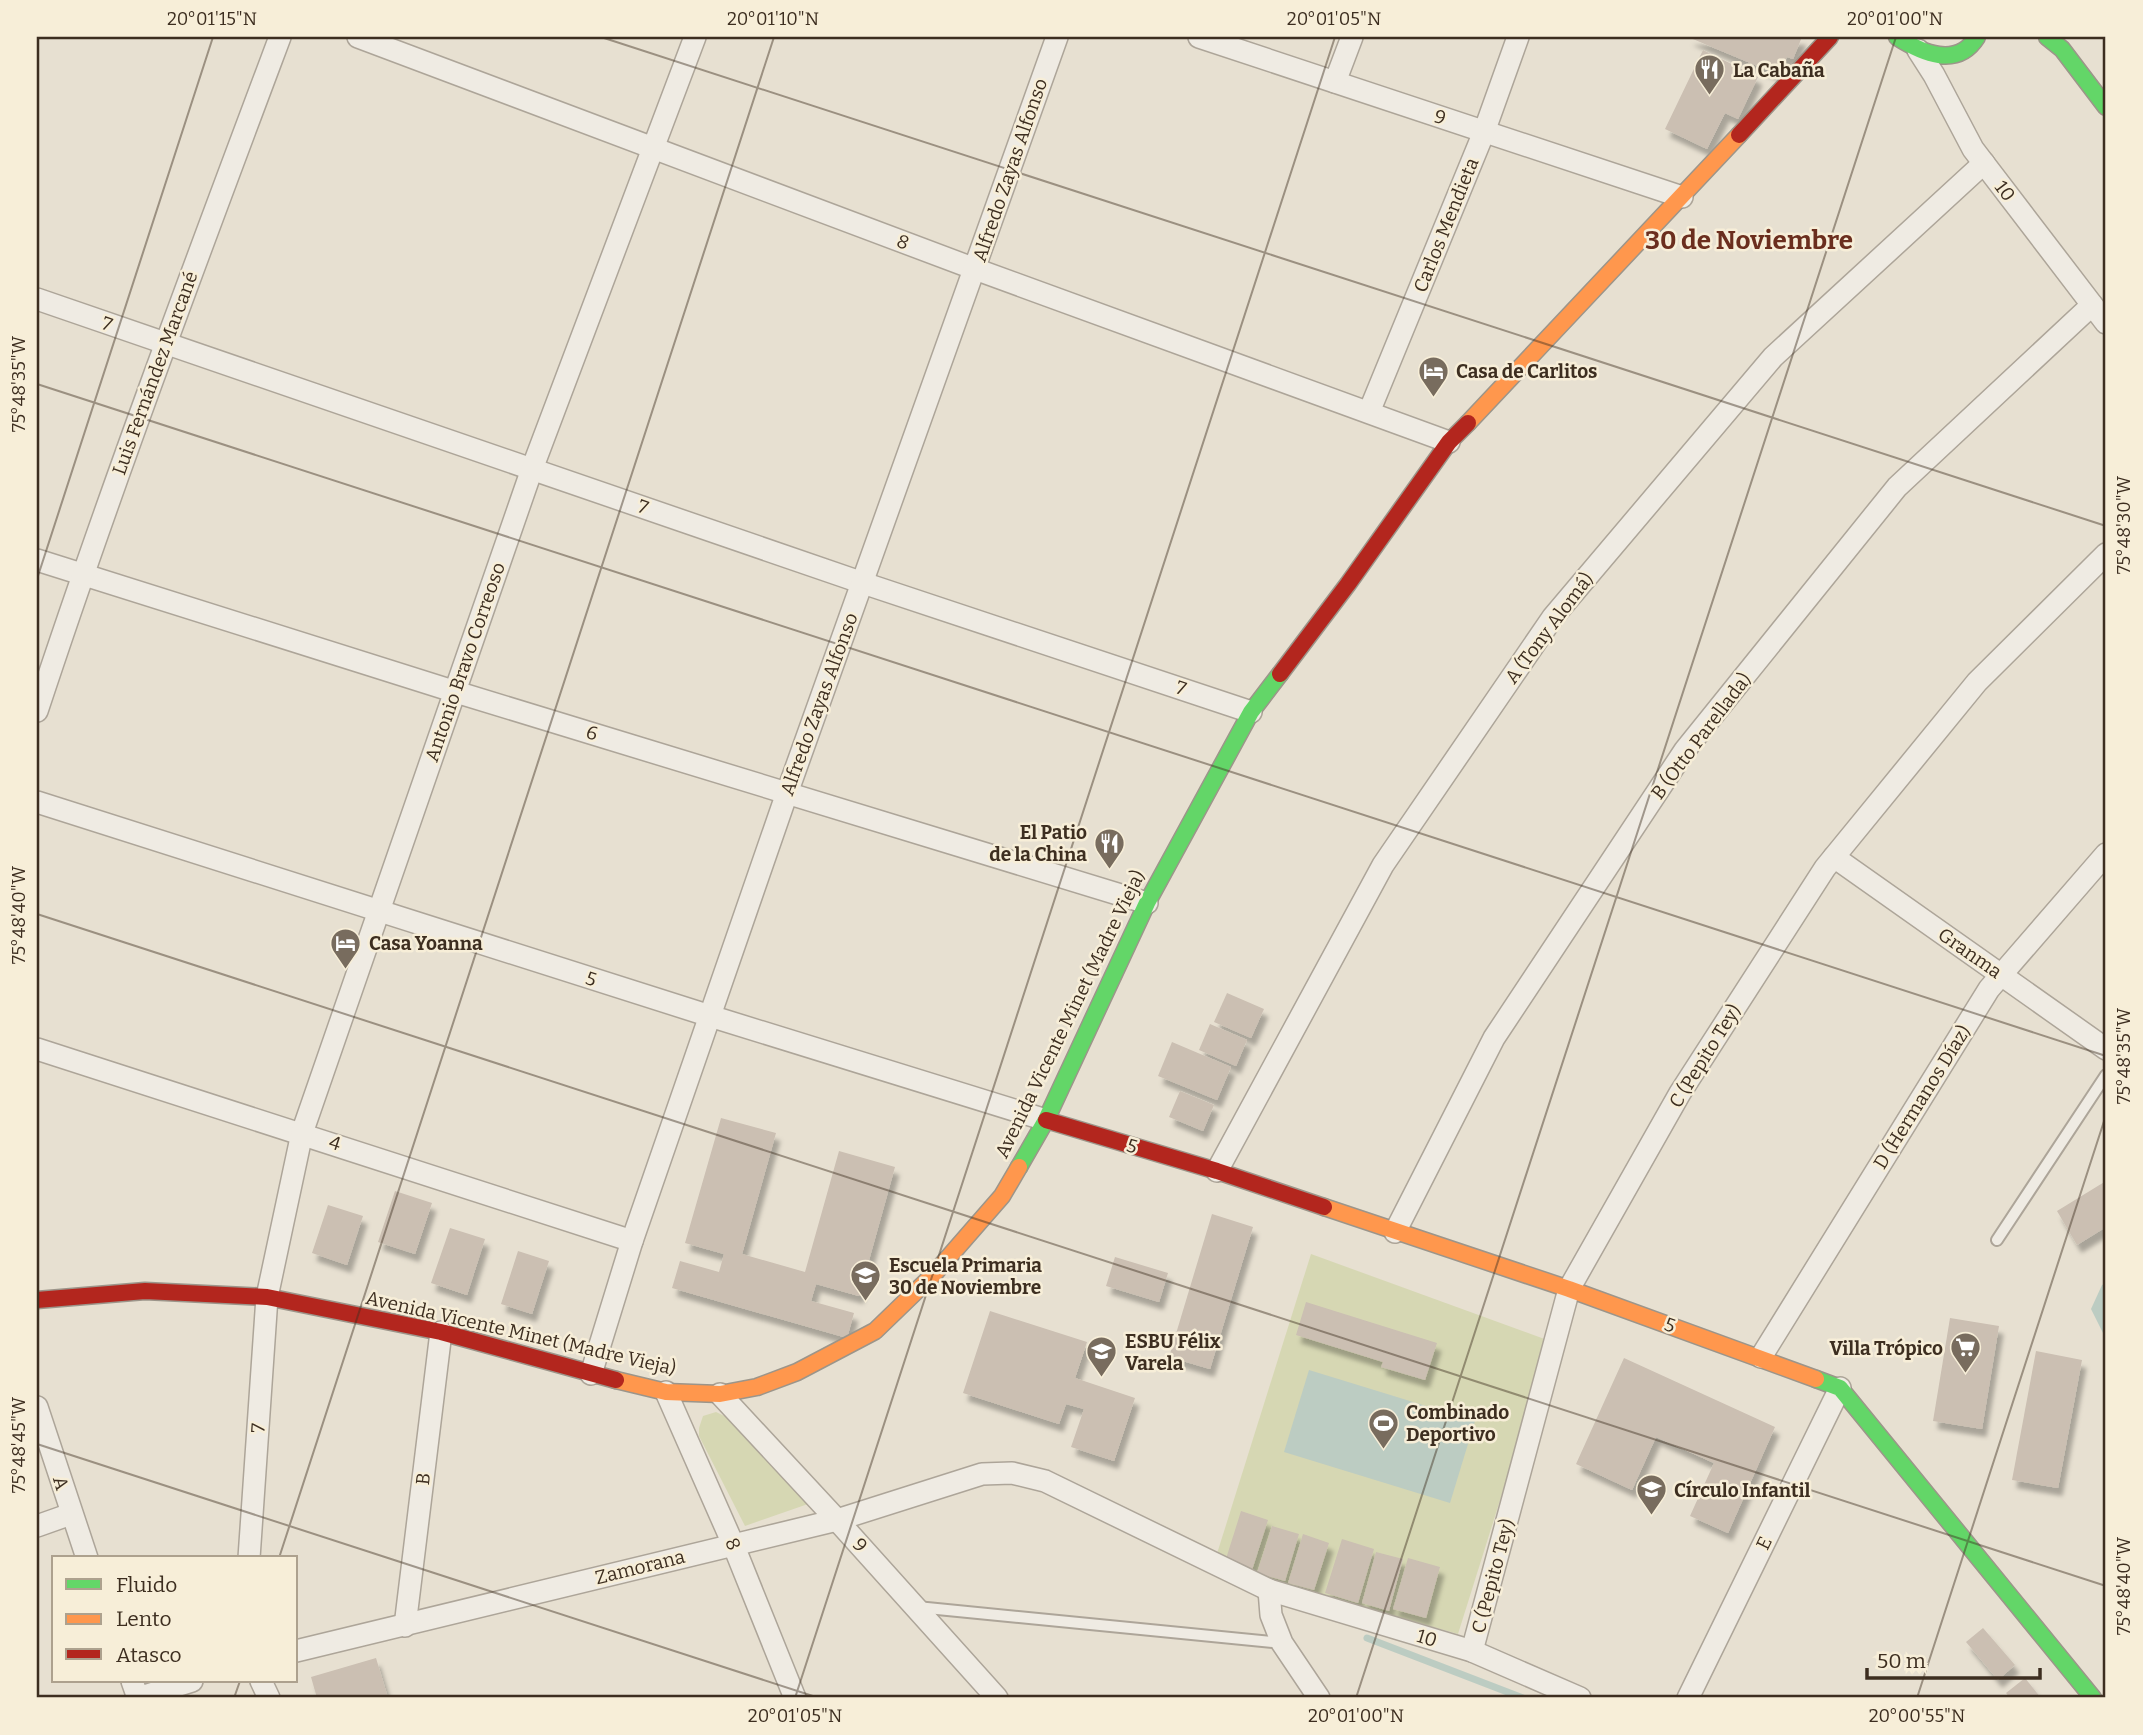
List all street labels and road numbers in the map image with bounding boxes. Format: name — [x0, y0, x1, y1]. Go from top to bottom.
street label: Alfredo Zayas Alfonso — [968, 75, 1052, 265]
street label: 9 — [1431, 104, 1449, 130]
street label: Carlos Mendieta — [1409, 154, 1484, 296]
street label: 10 — [1990, 176, 2020, 206]
street label: 8 — [894, 229, 912, 255]
street label: Luis Fernández Marcané — [107, 268, 203, 478]
street label: 7 — [99, 312, 116, 337]
street label: 7 — [635, 495, 652, 520]
street label: Antonio Bravo Correoso — [420, 559, 510, 765]
street label: A (Tony Alomá) — [1500, 568, 1598, 688]
street label: Alfredo Zayas Alfonso — [775, 610, 863, 798]
street label: B (Otto Parellada) — [1646, 668, 1756, 804]
street label: 7 — [1173, 676, 1190, 701]
street label: 6 — [583, 720, 601, 746]
street label: Avenida Vicente Minet (Madre Vieja) — [990, 866, 1150, 1162]
street label: Granma — [1934, 923, 2007, 984]
street label: 5 — [583, 966, 599, 992]
street label: C (Pepito Tey) — [1664, 1000, 1746, 1112]
street label: D (Hermanos Díaz) — [1868, 1021, 1976, 1173]
street label: 4 — [326, 1130, 344, 1156]
street label: 5 — [1124, 1134, 1140, 1158]
street label: Avenida Vicente Minet (Madre Vieja) — [364, 1286, 678, 1380]
street label: 5 — [1661, 1312, 1679, 1338]
street label: 7 — [246, 1422, 270, 1434]
street label: B — [411, 1472, 435, 1486]
street label: A — [48, 1473, 74, 1493]
street label: C (Pepito Tey) — [1467, 1516, 1519, 1636]
street label: 9 — [848, 1533, 872, 1557]
street label: E — [1751, 1533, 1777, 1553]
street label: 8 — [720, 1534, 746, 1554]
street label: Zamorana — [593, 1545, 688, 1589]
street label: 10 — [1414, 1624, 1440, 1652]

